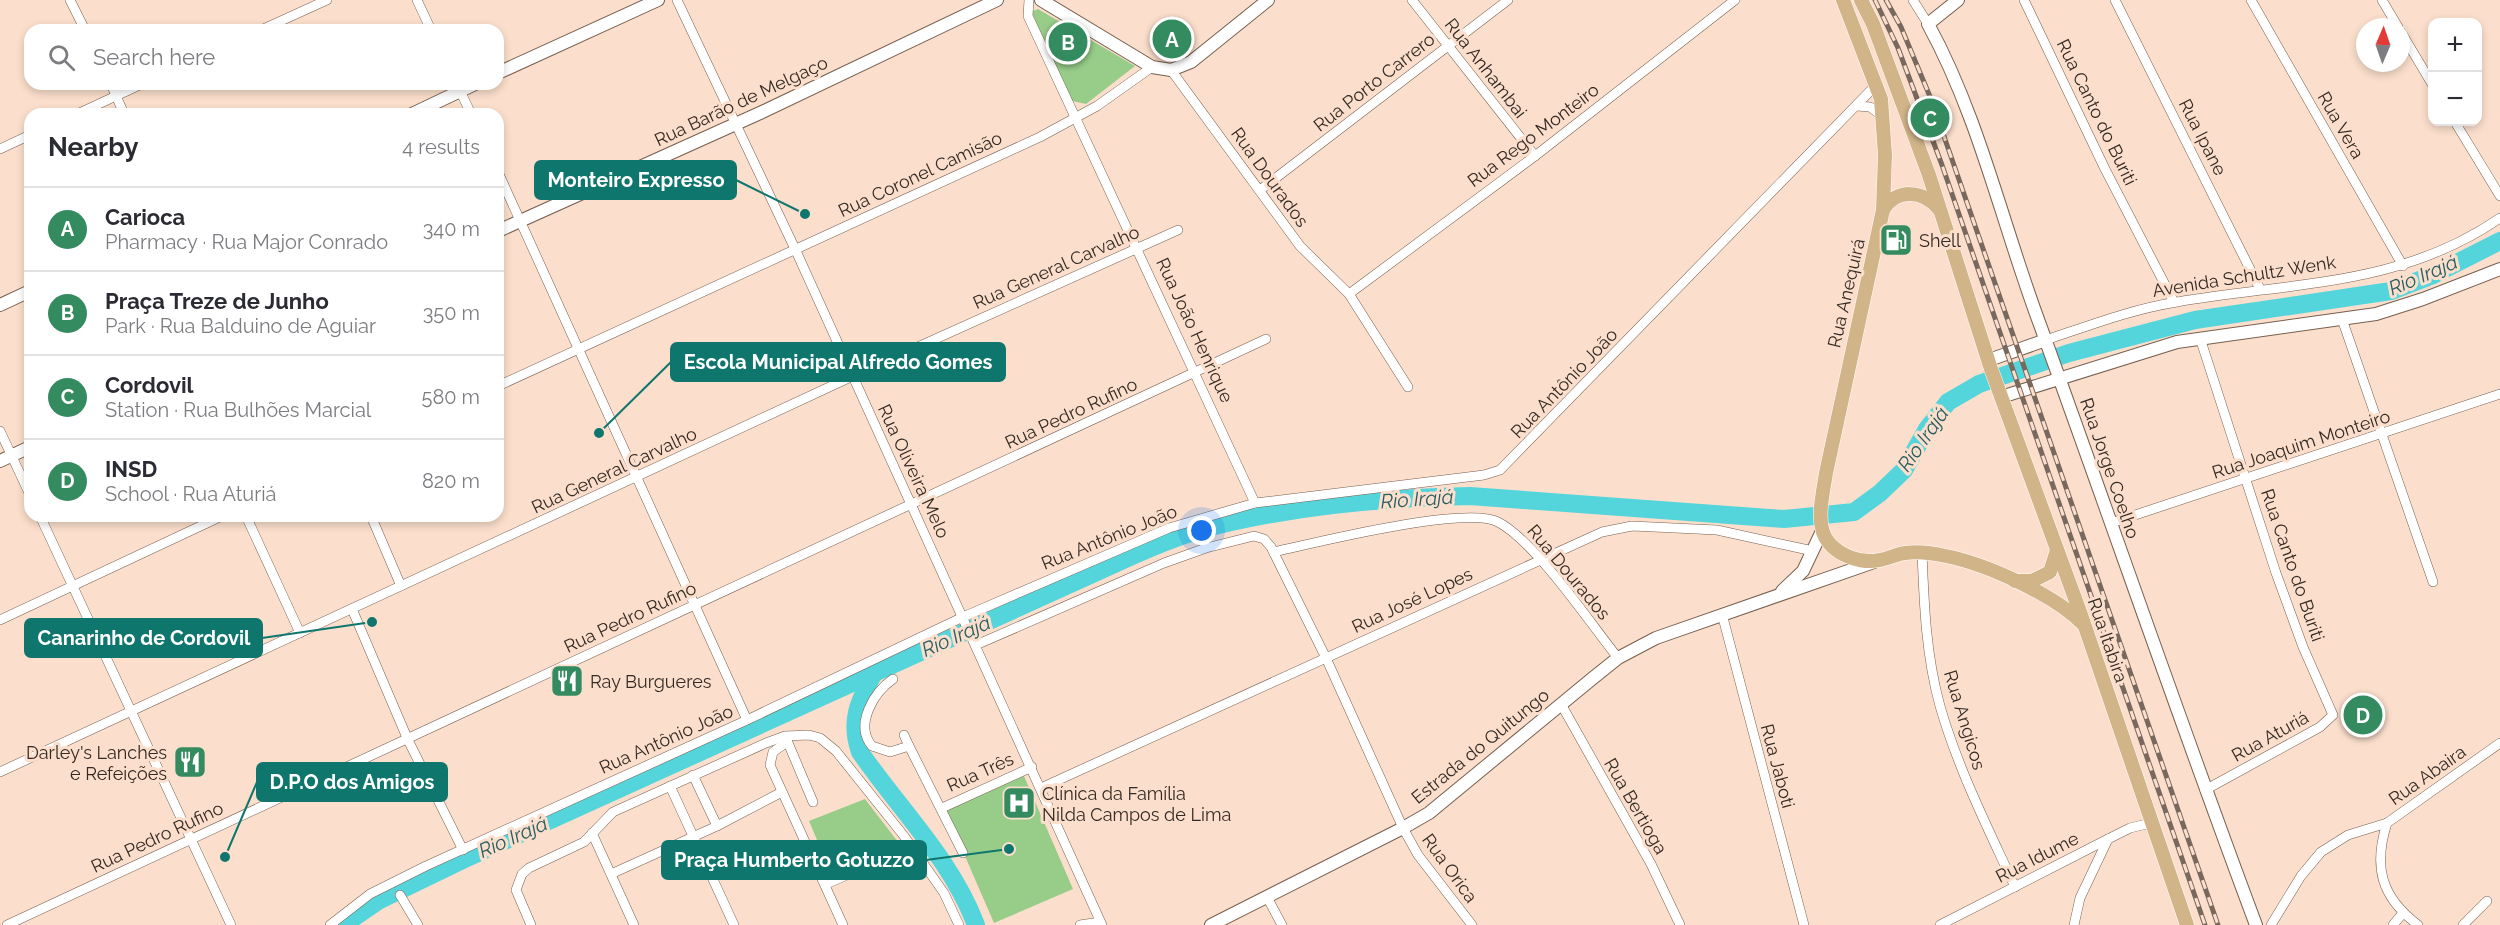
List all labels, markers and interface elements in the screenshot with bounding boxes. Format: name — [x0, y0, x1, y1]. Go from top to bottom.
street label: Rua Anhambai — [1441, 14, 1531, 122]
pin: A — [1152, 16, 1192, 62]
north arrow — [2356, 18, 2410, 72]
map controls — [2428, 18, 2482, 126]
button: + — [2428, 18, 2482, 72]
pin: B — [1048, 20, 1088, 64]
search box — [24, 24, 504, 90]
street label: Rua Porto Carrero — [1309, 28, 1439, 136]
street label: Rua Canto do Buriti — [2053, 36, 2141, 188]
icon: search — [45, 41, 78, 74]
text: Search here — [93, 44, 215, 70]
street label: Rua Barão de Melgaço — [651, 51, 831, 150]
button: − — [2428, 72, 2482, 126]
street label: Rua Rego Monteiro — [1463, 79, 1603, 191]
street label: Rua Vera — [2313, 88, 2369, 162]
street label: Rua Ipane — [2175, 95, 2231, 179]
pin: C — [1910, 96, 1950, 140]
street label: Rua Dourados — [1227, 123, 1313, 231]
street label: Rua Coronel Camisão — [835, 127, 1006, 221]
text: Nearby — [48, 132, 138, 162]
text: 4 results — [402, 135, 480, 159]
callout: Monteiro Expresso — [535, 161, 736, 199]
text: Monteiro Expresso — [547, 168, 725, 192]
text: Carioca — [105, 204, 185, 230]
text: A — [61, 217, 74, 241]
text: 340 m — [423, 217, 480, 241]
street label: Rua General Carvalho — [970, 221, 1143, 313]
fuel station icon: Shell — [1878, 222, 1914, 258]
text: Pharmacy · Rua Major Conrado — [105, 230, 388, 254]
place label: Shell — [1919, 230, 1961, 251]
street label: Rua Anequirá — [1823, 236, 1869, 350]
water label: Rio Irajá — [2385, 250, 2461, 300]
street label: Avenida Schultz Wenk — [2151, 251, 2338, 301]
street label: Rua João Henrique — [1152, 254, 1238, 406]
text: Praça Treze de Junho — [105, 288, 329, 314]
text: B — [61, 301, 74, 325]
text: 350 m — [423, 301, 480, 325]
text: Park · Rua Balduino de Aguiar — [105, 314, 376, 338]
street label: Rua Antônio João — [1506, 324, 1622, 442]
callout: Escola Municipal Alfredo Gomes — [671, 343, 1005, 381]
text: Escola Municipal Alfredo Gomes — [684, 350, 992, 374]
text: Cordovil — [105, 372, 194, 398]
street label: Rua Pedro Rufino — [1002, 373, 1141, 453]
text: C — [61, 385, 74, 409]
text: 580 m — [422, 385, 480, 409]
street label: Rua Jorge Coelho — [2076, 395, 2144, 541]
text: Station · Rua Bulhões Marcial — [105, 398, 371, 422]
street label: Rua Oliveira Melo — [874, 401, 954, 542]
water label: Rio Irajá — [1892, 402, 1954, 476]
street label: Rua Joaquim Monteiro — [2209, 405, 2393, 483]
street label: Rua General Carvalho — [528, 422, 700, 518]
text: INSD — [105, 456, 157, 482]
text: D — [60, 469, 75, 493]
text: 820 m — [422, 469, 480, 493]
text: School · Rua Aturiá — [105, 482, 277, 506]
water label: Rio Irajá — [1380, 484, 1454, 514]
street label: Rua Canto do Buriti — [2257, 486, 2329, 644]
street label: Rua Antônio João — [1038, 500, 1180, 574]
your location — [1187, 516, 1216, 545]
street label: Rua Dourados — [1523, 520, 1615, 624]
street label: Rua José Lopes — [1348, 563, 1476, 637]
street label: Rua Pedro Rufino — [561, 577, 700, 657]
street label: Rua Itabira — [2084, 595, 2132, 685]
water label: Rio Irajá — [918, 610, 994, 662]
callout: Canarinho de Cordovil — [25, 619, 262, 657]
text: Canarinho de Cordovil — [38, 626, 251, 650]
restaurant icon: Ray Burgueres — [549, 663, 585, 699]
street label: Rua Angicos — [1940, 668, 1990, 773]
place label: Ray Burgueres — [590, 671, 712, 692]
street label: Estrada do Quitungo — [1407, 684, 1553, 808]
pin: D — [2344, 692, 2382, 738]
street label: Rua Antônio João — [596, 700, 736, 778]
street label: Rua Aturiá — [2228, 706, 2312, 766]
street label: Rua Jaboti — [1757, 722, 1799, 810]
street label: Rua Abaira — [2384, 741, 2470, 809]
place label: Darley's Lanches e Refeições — [26, 742, 167, 784]
restaurant icon: Darley's Lanches e Refeições — [172, 744, 208, 780]
street label: Rua Três — [943, 748, 1017, 796]
street label: Rua Bertioga — [1600, 754, 1672, 858]
callout: D.P.O dos Amigos — [257, 763, 447, 801]
text: D.P.O dos Amigos — [270, 770, 435, 794]
place label: Clínica da Família Nilda Campos de Lima — [1042, 783, 1231, 825]
hospital icon: Clínica da Família Nilda Campos de Lima — [1001, 785, 1037, 821]
street label: Rua Pedro Rufino — [88, 797, 227, 877]
water label: Rio Irajá — [475, 811, 551, 863]
street label: Rua Idume — [1992, 827, 2082, 887]
street label: Rua Orica — [1418, 829, 1482, 907]
callout: Praça Humberto Gotuzzo — [662, 841, 926, 879]
text: Praça Humberto Gotuzzo — [674, 848, 914, 872]

